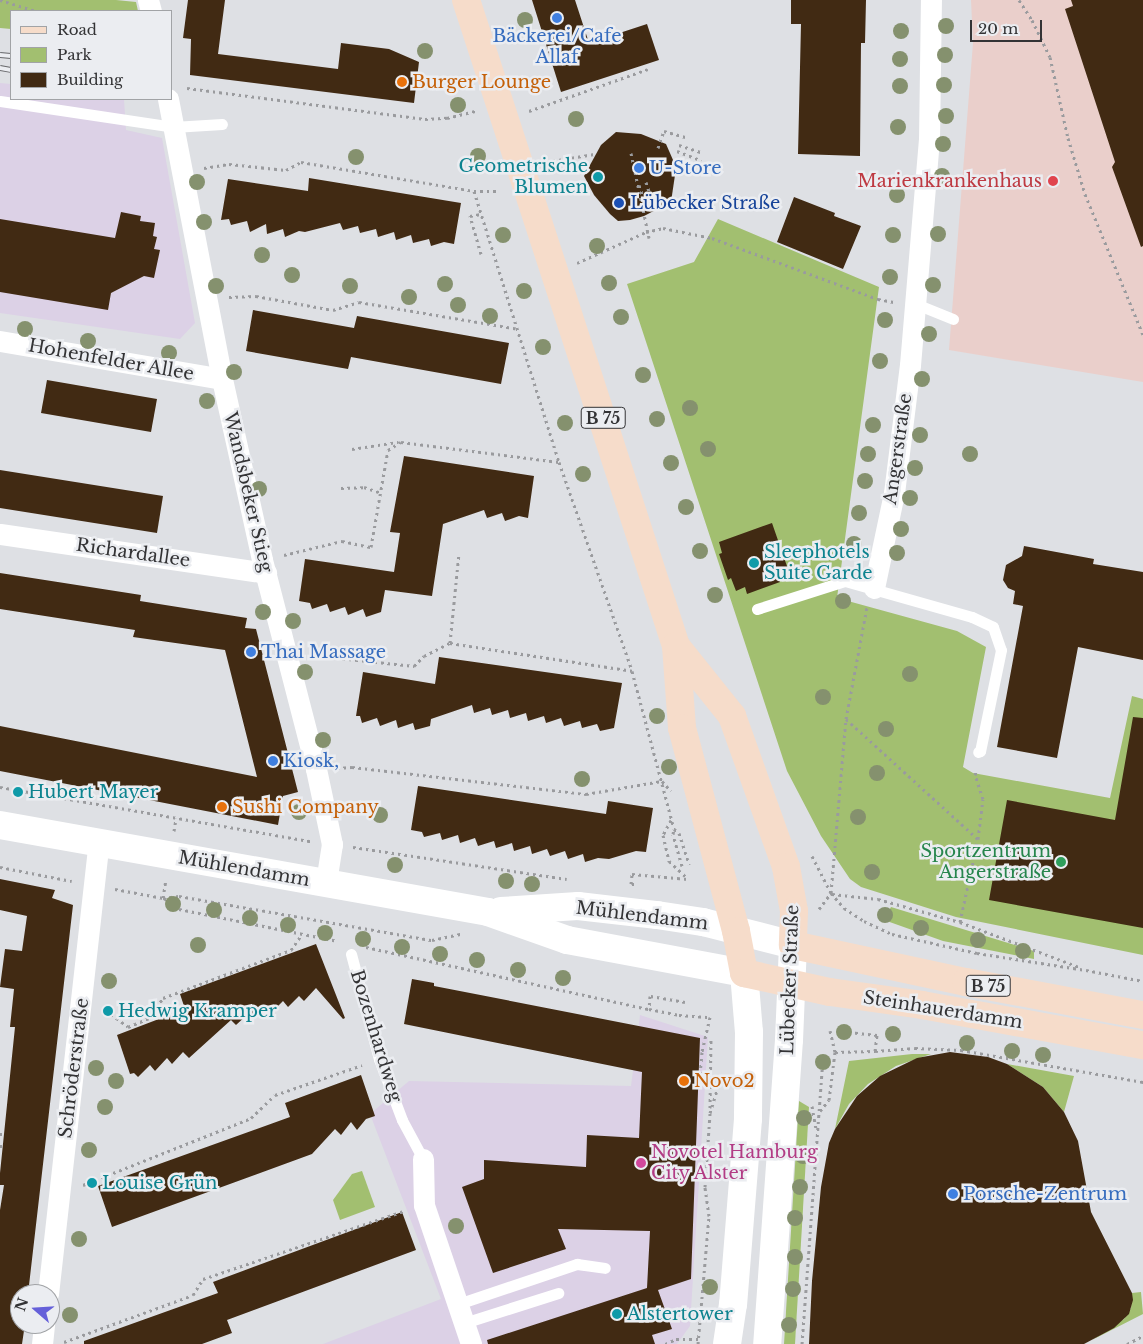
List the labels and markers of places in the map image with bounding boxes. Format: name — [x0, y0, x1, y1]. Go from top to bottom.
marker: Bäckerei/Cafe Allaf — [551, 12, 563, 24]
place label: Bäckerei/Cafe Allaf — [492, 26, 622, 68]
place label: Burger Lounge — [412, 71, 551, 93]
marker: Burger Lounge — [396, 76, 408, 88]
place label: Geometrische Blumen — [459, 156, 588, 198]
place label: U-Store — [649, 157, 721, 179]
marker: U-Store — [633, 162, 645, 174]
place label: Marienkrankenhaus — [857, 170, 1042, 192]
marker: Geometrische Blumen — [592, 171, 604, 183]
marker: Marienkrankenhaus — [1046, 174, 1060, 188]
place label: Lübecker Straße — [630, 192, 781, 214]
marker: Lübecker Straße — [612, 196, 626, 210]
place label: Sleephotels Suite Garde — [764, 542, 873, 584]
marker: Sleephotels Suite Garde — [748, 557, 760, 569]
place label: Thai Massage — [261, 641, 386, 663]
marker: Thai Massage — [245, 646, 257, 658]
place label: Kiosk, — [283, 750, 339, 772]
marker: Kiosk, — [267, 755, 279, 767]
place label: Hubert Mayer — [28, 781, 158, 803]
marker: Hubert Mayer — [12, 786, 24, 798]
place label: Sushi Company — [232, 796, 379, 818]
marker: Sushi Company — [216, 801, 228, 813]
place label: Sportzentrum Angerstraße — [921, 841, 1051, 884]
marker: Sportzentrum Angerstraße — [1055, 856, 1067, 868]
place label: Hedwig Kramper — [118, 1000, 277, 1022]
marker: Hedwig Kramper — [102, 1005, 114, 1017]
place label: Novo2 — [694, 1070, 755, 1092]
marker: Novo2 — [678, 1075, 690, 1087]
place label: Novotel Hamburg City Alster — [651, 1142, 818, 1184]
marker: Novotel Hamburg City Alster — [635, 1157, 647, 1169]
place label: Louise Grün — [102, 1172, 217, 1194]
marker: Louise Grün — [86, 1177, 98, 1189]
place label: Porsche-Zentrum — [963, 1183, 1127, 1205]
marker: Porsche-Zentrum — [947, 1188, 959, 1200]
place label: Alstertower — [627, 1303, 733, 1325]
marker: Alstertower — [611, 1308, 623, 1320]

